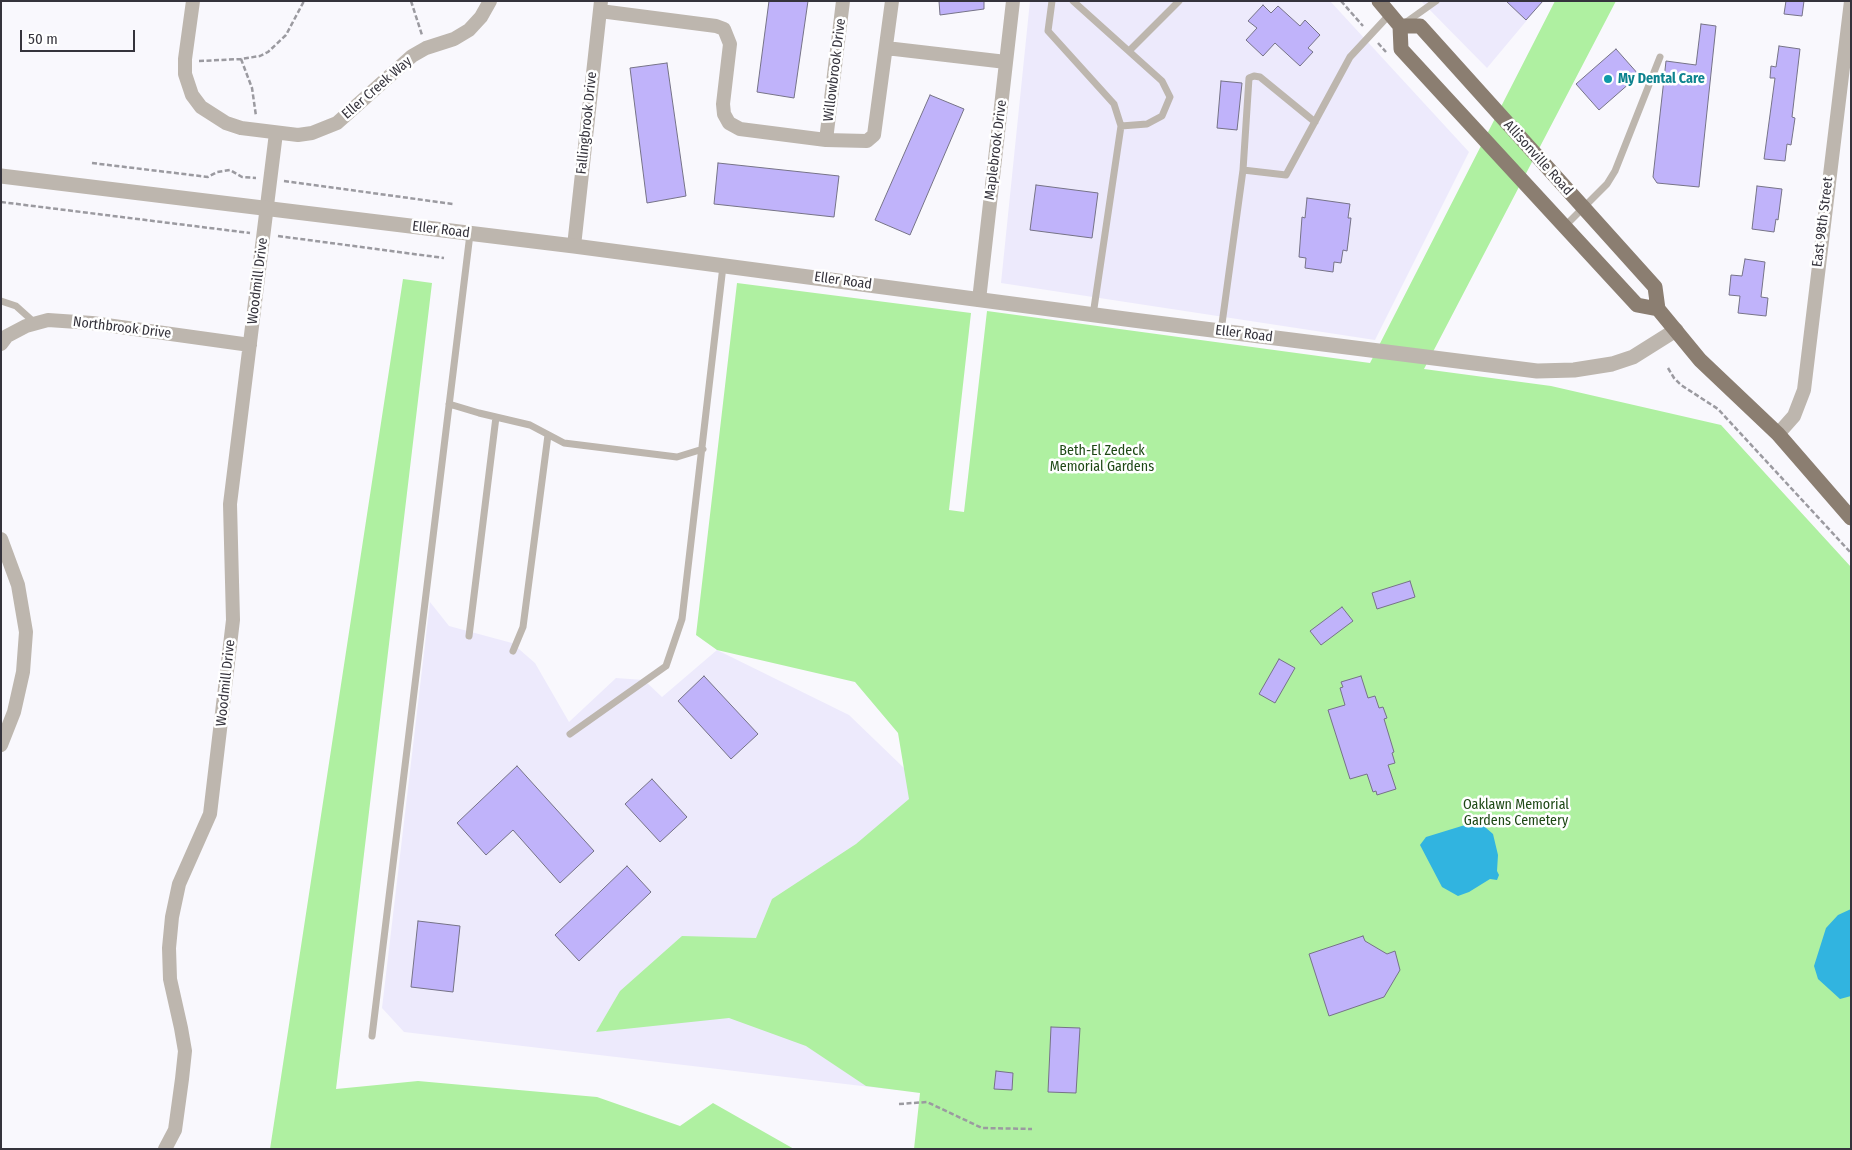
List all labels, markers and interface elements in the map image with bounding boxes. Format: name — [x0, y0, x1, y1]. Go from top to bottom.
street label: Willowbrook Drive — [820, 17, 850, 123]
scale bar — [22, 20, 138, 52]
text: 50 m — [28, 30, 58, 48]
street label: Eller Creek Way — [339, 53, 415, 123]
street label: Fallingbrook Drive — [573, 71, 601, 175]
place label: My Dental Care — [1618, 71, 1705, 87]
marker: My Dental Care — [1602, 73, 1614, 85]
street label: Maplebrook Drive — [982, 99, 1010, 201]
street label: Allisonville Road — [1500, 117, 1576, 199]
street label: East 98th Street — [1809, 176, 1837, 268]
street label: Eller Road — [411, 218, 471, 242]
street label: Woodmill Drive — [244, 237, 272, 325]
street label: Eller Road — [813, 269, 873, 293]
street label: Northbrook Drive — [72, 314, 172, 342]
street label: Eller Road — [1214, 322, 1274, 346]
park label: Beth-El Zedeck Memorial Gardens — [1050, 443, 1154, 476]
street label: Woodmill Drive — [213, 639, 239, 727]
park label: Oaklawn Memorial Gardens Cemetery — [1463, 797, 1569, 830]

